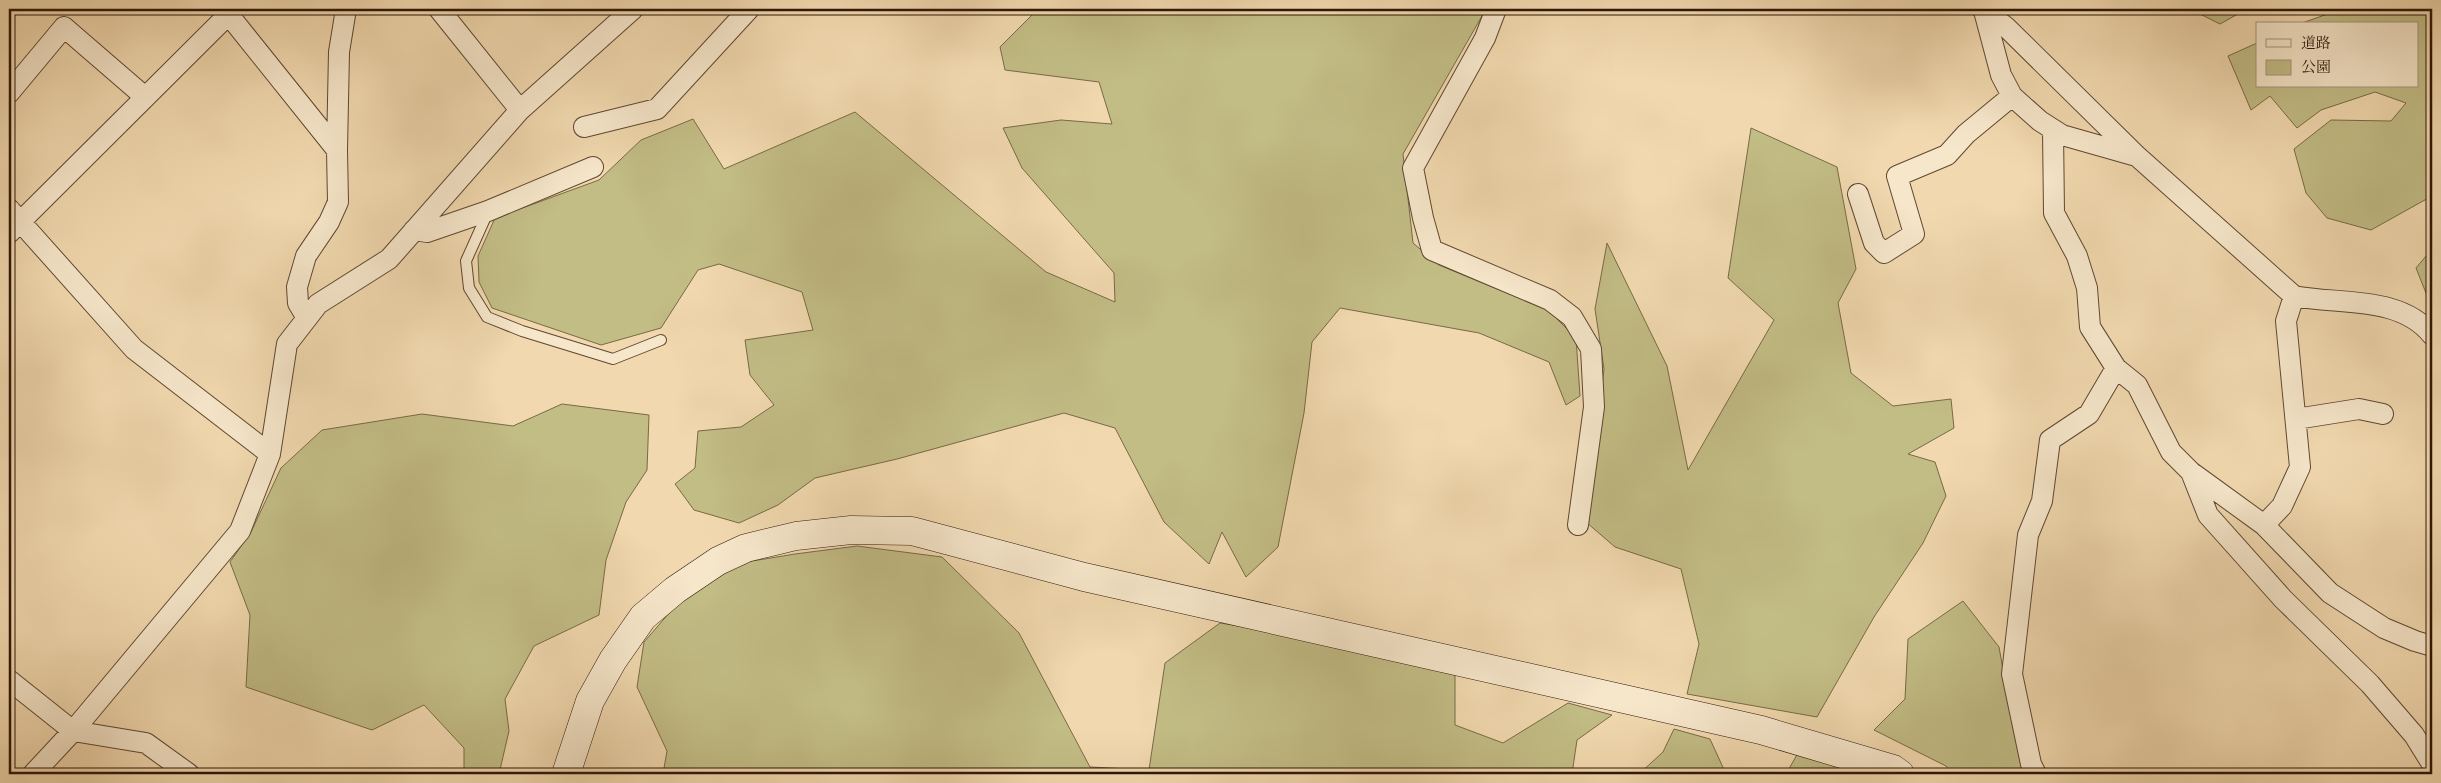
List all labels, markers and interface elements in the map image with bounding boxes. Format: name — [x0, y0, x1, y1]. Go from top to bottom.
legend — [2256, 22, 2418, 88]
text: 道路 — [2301, 33, 2331, 52]
text: 公園 — [2301, 57, 2331, 76]

